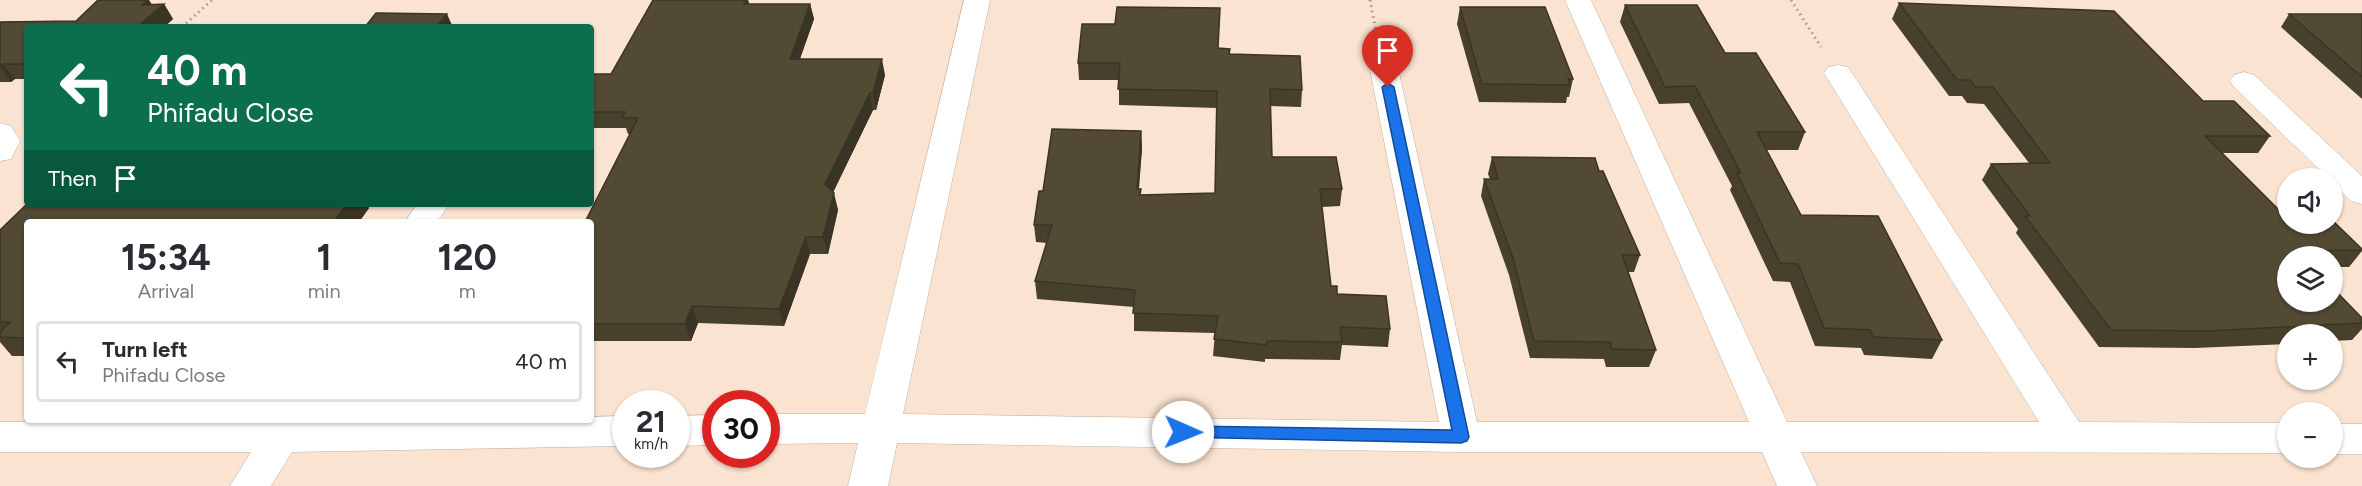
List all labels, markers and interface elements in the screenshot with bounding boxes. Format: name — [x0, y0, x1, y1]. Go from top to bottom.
pin — [1362, 25, 1413, 87]
icon: arrive — [1371, 34, 1404, 67]
text: 40 m — [147, 45, 247, 96]
icon: left — [48, 48, 126, 126]
text: Phifadu Close — [147, 96, 314, 129]
icon: arrive — [109, 162, 142, 195]
text: Then — [48, 165, 97, 192]
map controls — [2277, 168, 2343, 468]
button: sound — [2277, 168, 2343, 234]
text: 15:34 — [121, 236, 211, 279]
text: 1 — [317, 236, 332, 279]
text: 120 — [438, 236, 497, 279]
button: layers — [2277, 246, 2343, 312]
text: Arrival — [138, 279, 194, 303]
text: min — [308, 279, 341, 303]
text: m — [459, 279, 476, 303]
button: + — [2277, 324, 2343, 390]
text: Turn left — [102, 336, 188, 363]
icon: left — [51, 345, 84, 378]
text: 40 m — [515, 348, 567, 375]
text: Phifadu Close — [102, 363, 225, 387]
speed limit sign: 30 — [702, 390, 780, 468]
position arrow — [1151, 400, 1215, 464]
button: − — [2277, 402, 2343, 468]
text: 21 — [636, 403, 666, 440]
text: km/h — [634, 435, 668, 453]

